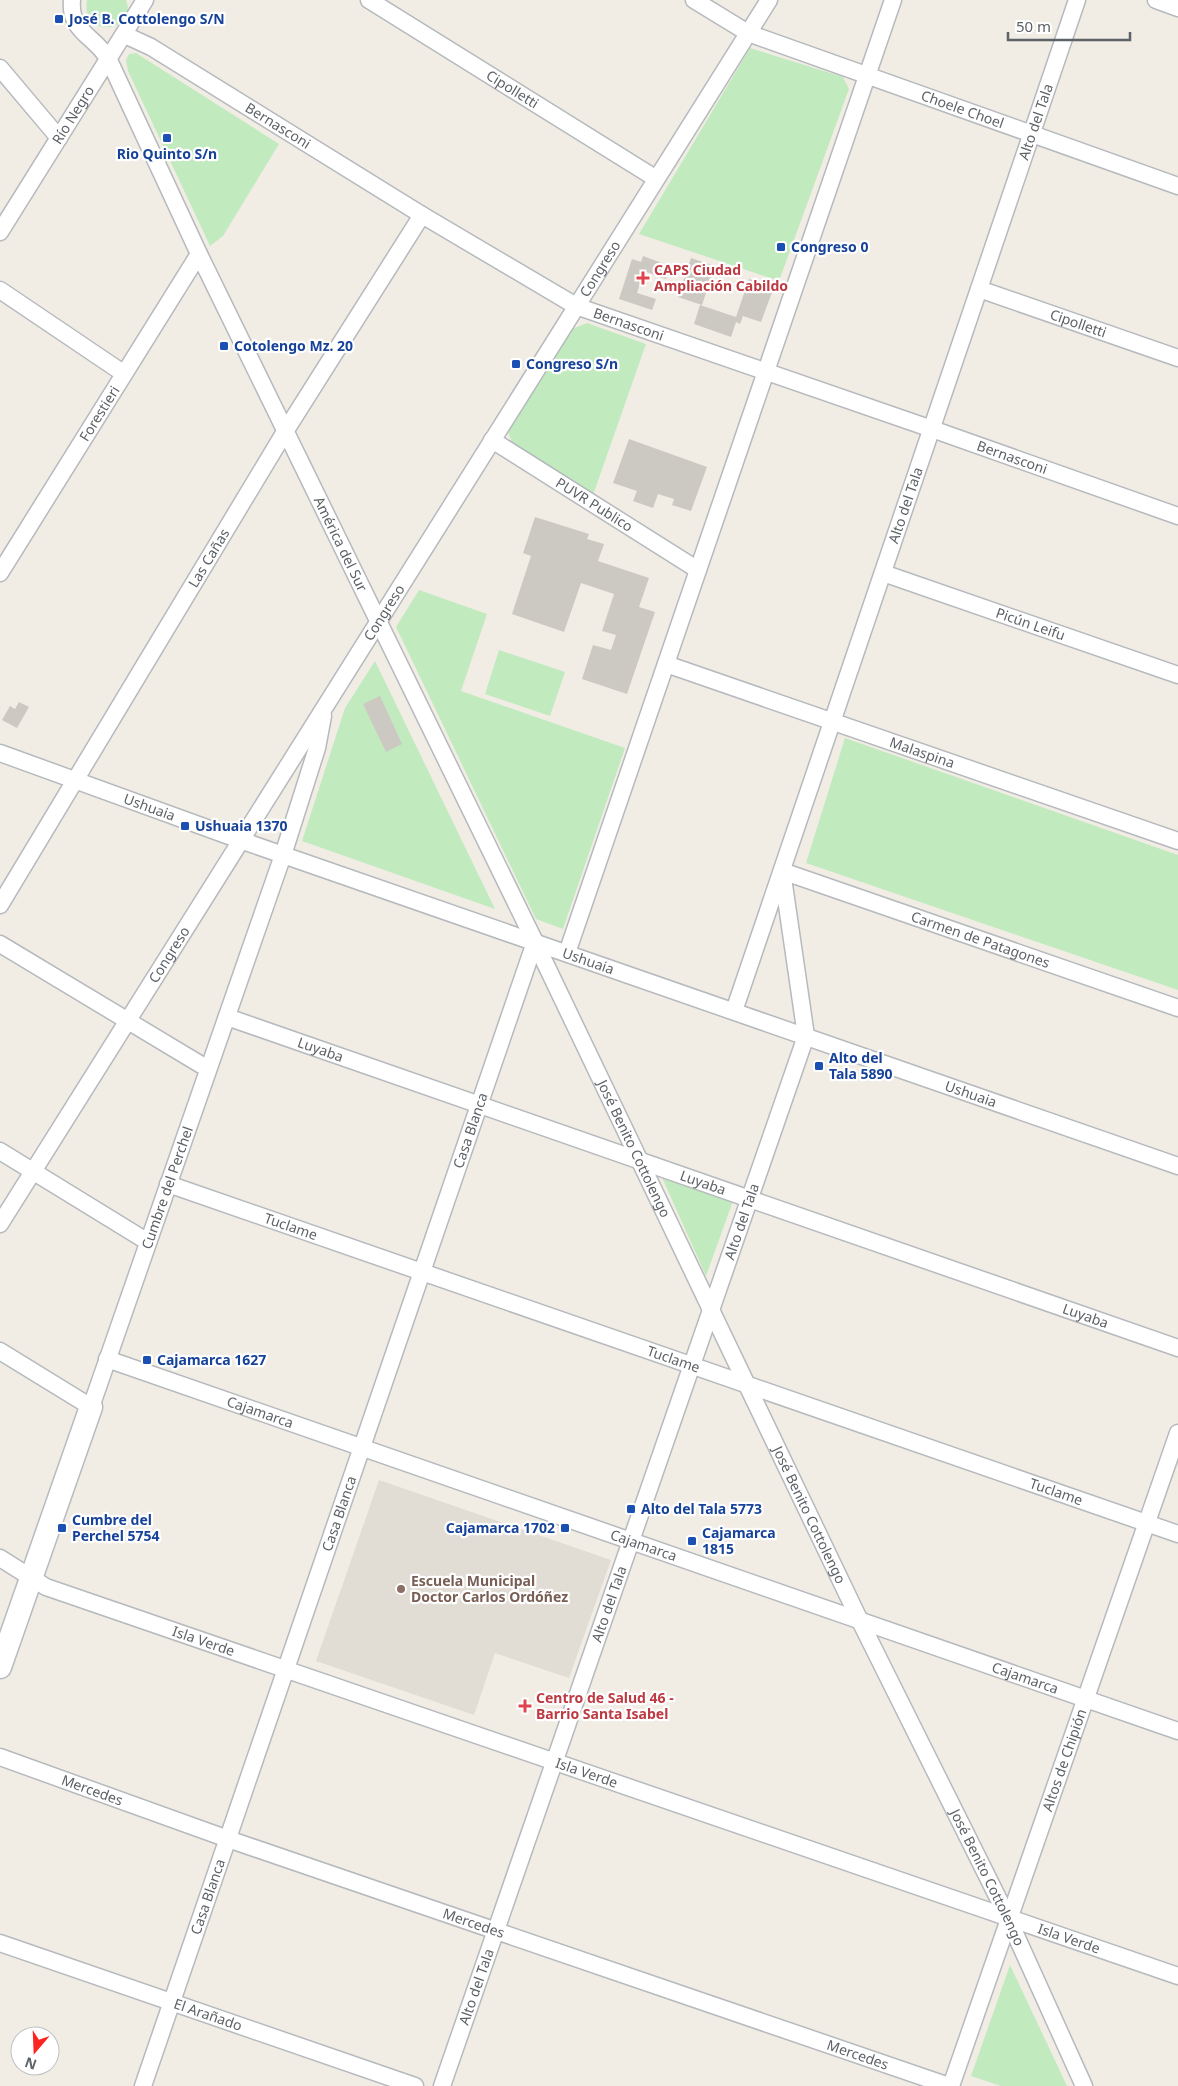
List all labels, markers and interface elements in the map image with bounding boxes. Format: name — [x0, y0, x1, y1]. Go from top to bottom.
place label: José B. Cottolengo S/N — [67, 9, 225, 28]
scale bar — [1008, 10, 1130, 42]
marker: José B. Cottolengo S/N — [53, 13, 65, 25]
text: 50 m — [1016, 16, 1051, 36]
street label: Cipolletti — [483, 65, 543, 112]
street label: Alto del Tala — [1013, 81, 1057, 162]
street label: Río Negro — [47, 82, 98, 148]
street label: Choele Choel — [919, 85, 1007, 132]
street label: Bernasconi — [242, 98, 314, 153]
marker: Rio Quinto S/n — [161, 132, 173, 144]
place label: Rio Quinto S/n — [117, 144, 217, 163]
street label: Congreso — [575, 237, 625, 300]
place label: Congreso 0 — [791, 237, 868, 256]
marker: Congreso 0 — [775, 241, 787, 253]
place label: CAPS Ciudad Ampliación Cabildo — [654, 260, 788, 295]
marker: CAPS Ciudad Ampliación Cabildo — [636, 271, 650, 285]
street label: Bernasconi — [591, 303, 667, 345]
street label: Cipolletti — [1048, 304, 1109, 341]
place label: Cotolengo Mz. 20 — [234, 336, 353, 355]
marker: Cotolengo Mz. 20 — [218, 340, 230, 352]
place label: Congreso S/n — [526, 354, 618, 373]
marker: Congreso S/n — [510, 358, 522, 370]
street label: Forestieri — [75, 382, 124, 445]
street label: Bernasconi — [974, 436, 1050, 478]
street label: Alto del Tala — [883, 464, 927, 546]
street label: PUVR Publico — [552, 473, 637, 536]
street label: América del Sur — [310, 493, 372, 595]
street label: Las Cañas — [183, 525, 234, 591]
street label: Congreso — [359, 581, 409, 644]
street label: Picún Leifu — [993, 603, 1068, 644]
street label: Malaspina — [887, 732, 957, 772]
street label: Ushuaia — [121, 789, 178, 825]
place label: Ushuaia 1370 — [195, 816, 287, 835]
marker: Ushuaia 1370 — [179, 820, 191, 832]
street label: Carmen de Patagones — [909, 906, 1053, 972]
street label: Congreso — [144, 923, 194, 986]
street label: Ushuaia — [560, 943, 617, 978]
street label: Luyaba — [295, 1032, 346, 1066]
place label: Alto del Tala 5890 — [829, 1048, 893, 1083]
marker: Alto del Tala 5890 — [813, 1060, 825, 1072]
street label: José Benito Cottolengo — [592, 1075, 675, 1220]
street label: Ushuaia — [943, 1076, 999, 1111]
street label: Casa Blanca — [448, 1090, 492, 1171]
street label: Cumbre del Perchel — [137, 1124, 197, 1252]
street label: Luyaba — [678, 1165, 729, 1199]
street label: Alto del Tala — [719, 1181, 763, 1262]
street label: Tuclame — [262, 1208, 320, 1244]
street label: Luyaba — [1060, 1299, 1111, 1332]
street label: Tuclame — [645, 1341, 703, 1377]
place label: Cajamarca 1627 — [157, 1350, 266, 1369]
marker: Cajamarca 1627 — [141, 1354, 153, 1366]
street label: Cajamarca — [224, 1391, 296, 1432]
street label: José Benito Cottolengo — [768, 1441, 851, 1587]
street label: Casa Blanca — [317, 1473, 360, 1554]
street label: Tuclame — [1027, 1473, 1086, 1509]
place label: Alto del Tala 5773 — [641, 1499, 762, 1518]
marker: Alto del Tala 5773 — [625, 1503, 637, 1515]
place label: Cumbre del Perchel 5754 — [72, 1510, 160, 1545]
place label: Cajamarca 1702 — [446, 1518, 555, 1537]
marker: Cumbre del Perchel 5754 — [56, 1522, 68, 1534]
marker: Cajamarca 1702 — [559, 1522, 571, 1534]
place label: Cajamarca 1815 — [702, 1523, 776, 1558]
street label: Cajamarca — [608, 1525, 680, 1565]
marker: Cajamarca 1815 — [686, 1535, 698, 1547]
street label: Alto del Tala — [587, 1563, 631, 1645]
place label: Escuela Municipal Doctor Carlos Ordóñez — [411, 1571, 568, 1606]
marker: Escuela Municipal Doctor Carlos Ordóñez — [395, 1583, 407, 1595]
street label: Isla Verde — [170, 1621, 237, 1660]
street label: Cajamarca — [990, 1657, 1061, 1698]
place label: Centro de Salud 46 - Barrio Santa Isabel — [536, 1688, 674, 1723]
marker: Centro de Salud 46 - Barrio Santa Isabel — [518, 1699, 532, 1713]
street label: Altos de Chipión — [1037, 1706, 1090, 1814]
street label: Isla Verde — [553, 1753, 621, 1792]
street label: Mercedes — [59, 1770, 126, 1810]
street label: José Benito Cottolengo — [945, 1804, 1029, 1949]
street label: Casa Blanca — [186, 1856, 229, 1937]
street label: Mercedes — [440, 1903, 507, 1942]
street label: Isla Verde — [1035, 1919, 1103, 1958]
street label: Alto del Tala — [454, 1946, 498, 2027]
street label: El Arañado — [171, 1994, 245, 2035]
north arrow — [10, 2026, 60, 2076]
street label: Mercedes — [825, 2035, 892, 2074]
text: N — [22, 2053, 39, 2075]

